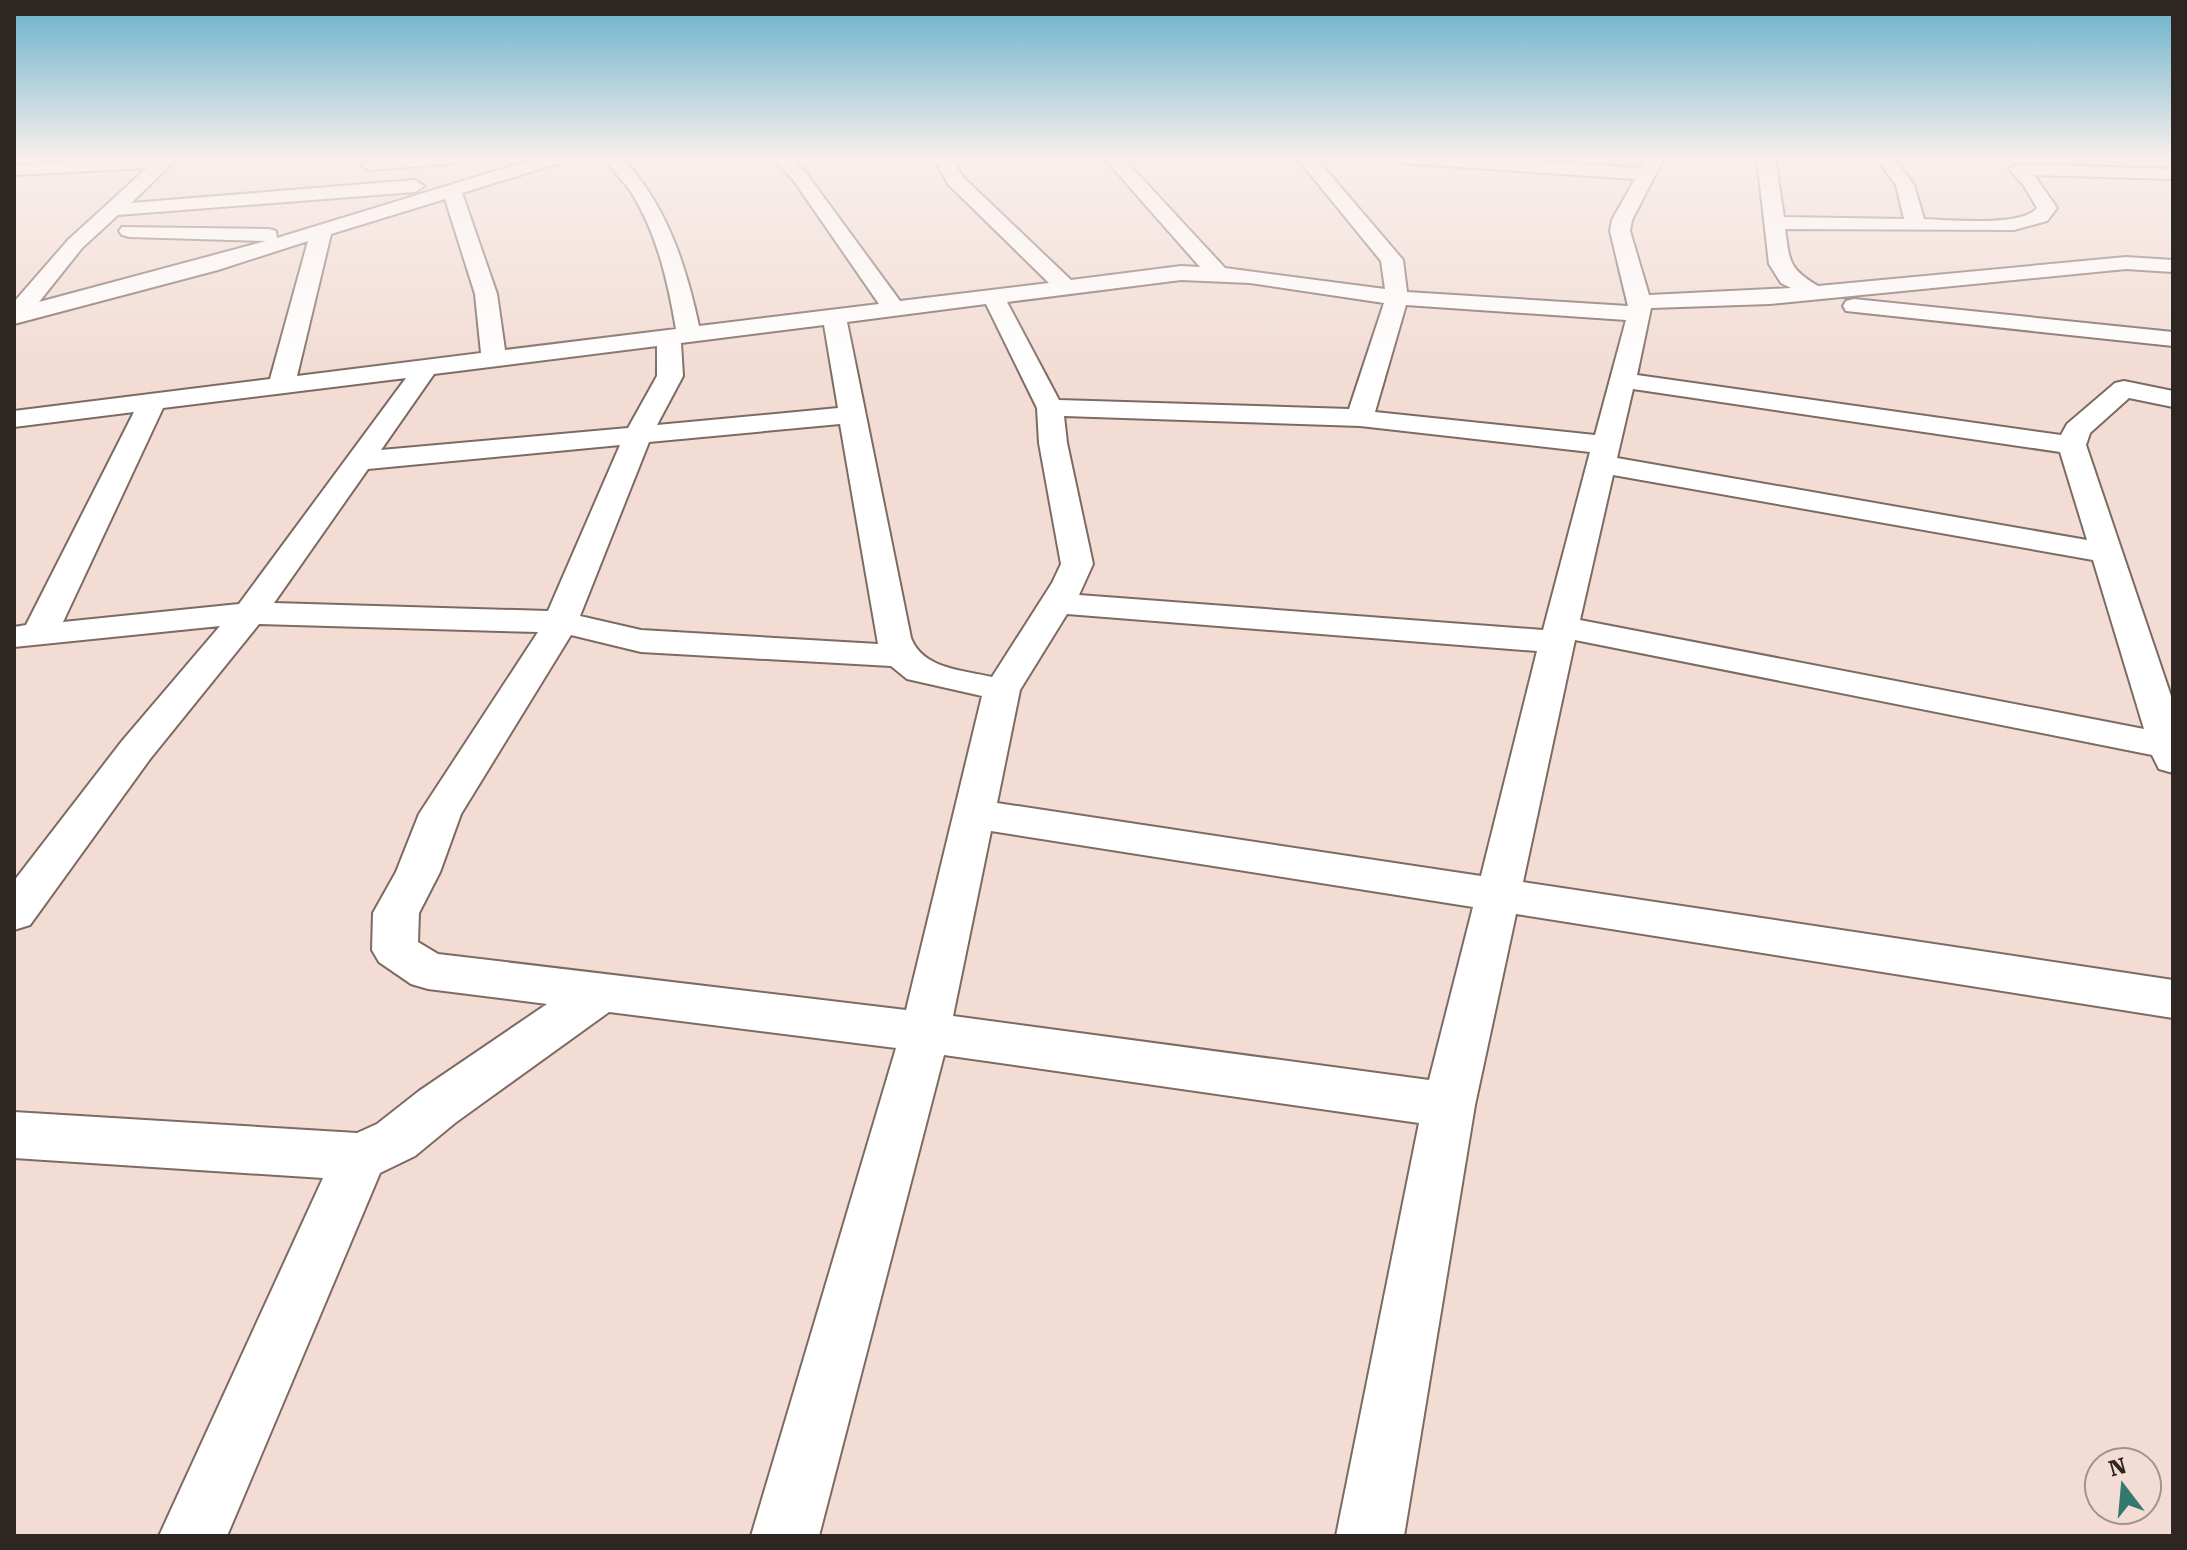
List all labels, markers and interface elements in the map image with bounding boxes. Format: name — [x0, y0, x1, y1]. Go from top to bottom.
north arrow — [2083, 1446, 2163, 1526]
text: N — [2106, 1453, 2129, 1482]

